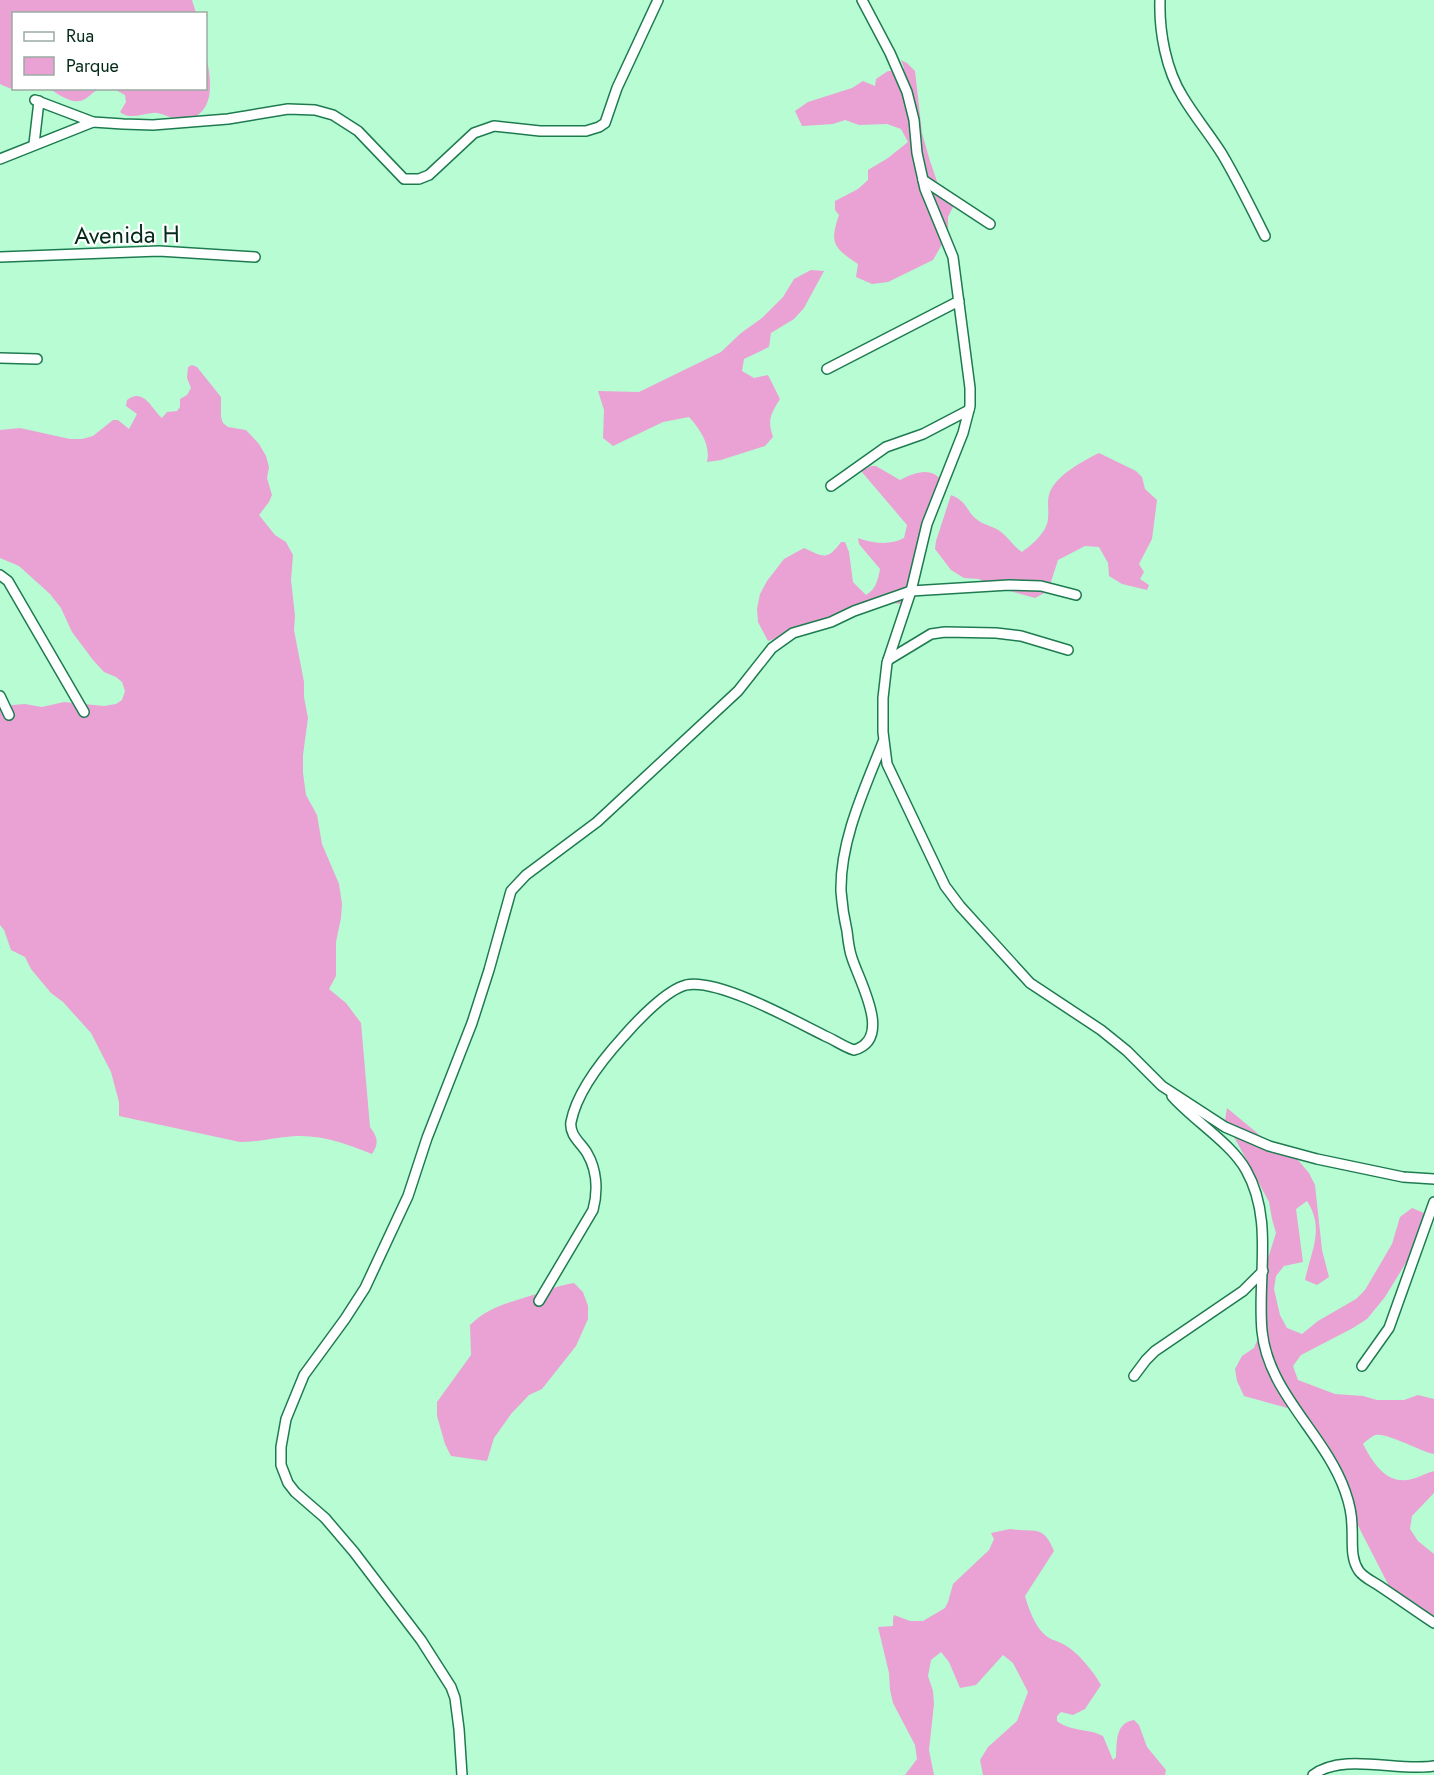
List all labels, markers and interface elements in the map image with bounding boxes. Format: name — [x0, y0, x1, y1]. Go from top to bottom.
legend — [12, 12, 207, 90]
text: Rua — [66, 23, 94, 49]
text: Parque — [66, 53, 119, 79]
street label: Avenida H — [74, 216, 180, 253]

